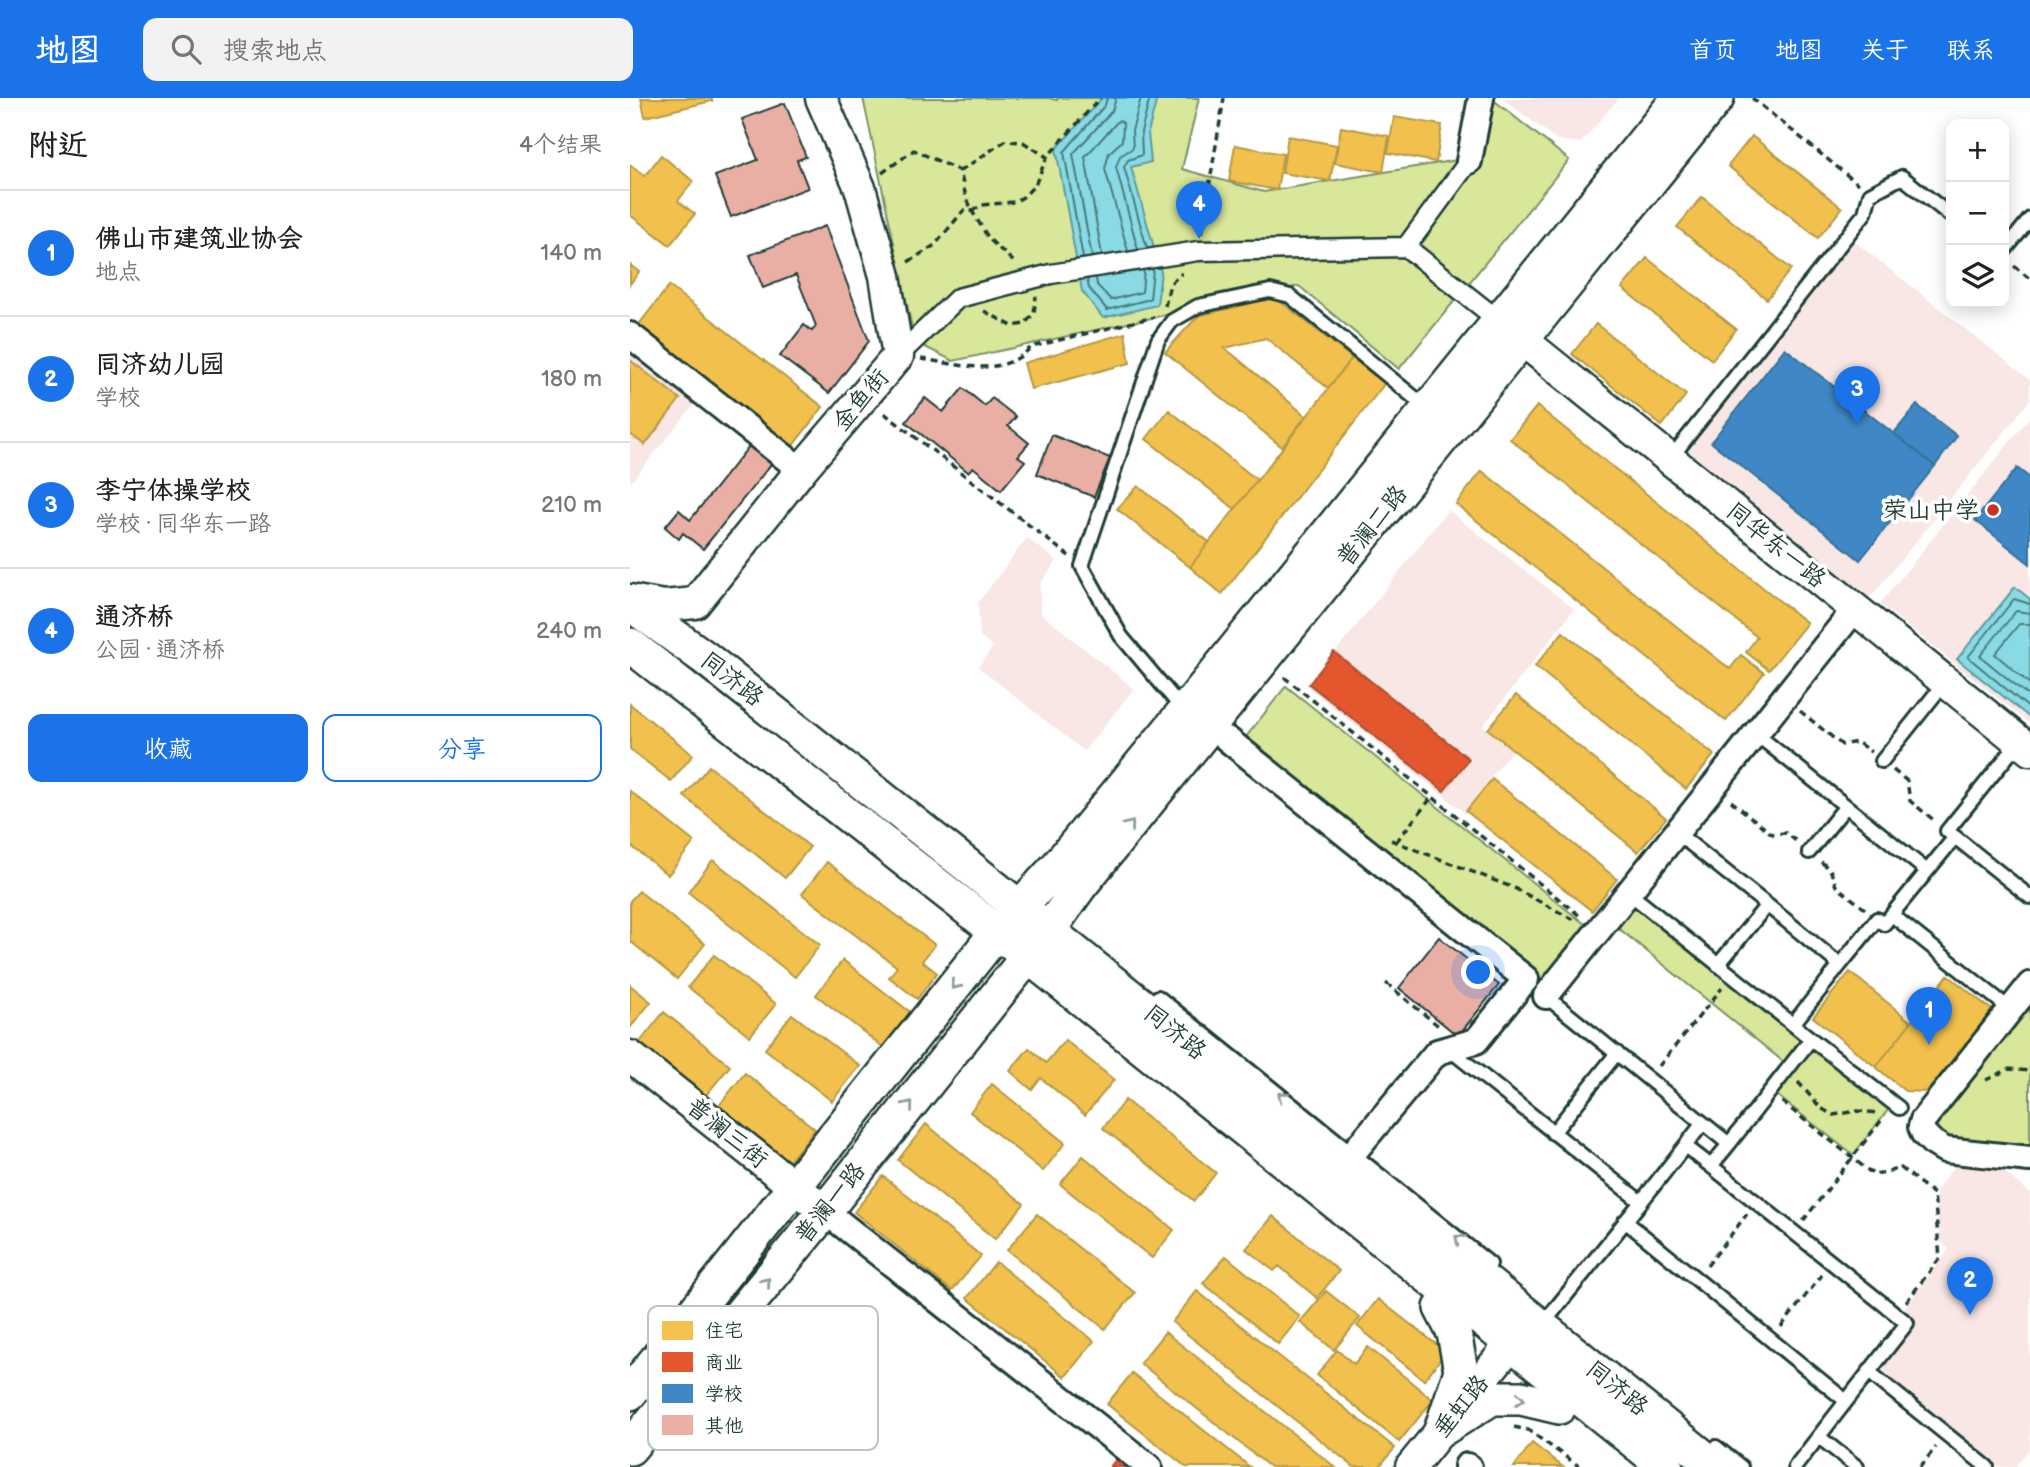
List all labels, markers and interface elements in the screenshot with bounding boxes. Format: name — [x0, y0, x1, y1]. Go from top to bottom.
search box — [143, 18, 633, 81]
icon: search — [167, 30, 205, 68]
text: 地图 — [35, 31, 101, 71]
text: 搜索地点 — [223, 36, 327, 67]
text: 首页 — [1689, 36, 1737, 65]
text: 地图 — [1775, 36, 1823, 65]
text: 关于 — [1861, 36, 1909, 65]
text: 联系 — [1947, 36, 1995, 65]
map controls — [1946, 119, 2009, 308]
button: + — [1946, 119, 2009, 182]
text: 附近 — [28, 128, 88, 164]
text: 4个结果 — [519, 131, 602, 159]
pin: 4 — [1176, 181, 1222, 239]
button: − — [1946, 182, 2009, 245]
text: 佛山市建筑业协会 — [95, 224, 303, 255]
text: 1 — [46, 239, 56, 267]
text: 140 m — [540, 239, 602, 267]
button: layers — [1946, 245, 2009, 308]
text: 地点 — [95, 258, 141, 286]
text: 同济幼儿园 — [95, 350, 225, 381]
street label: 金鱼街 — [827, 363, 895, 437]
text: 2 — [44, 365, 58, 393]
text: 180 m — [541, 365, 602, 393]
pin: 3 — [1834, 366, 1880, 424]
text: 学校 — [95, 384, 141, 412]
text: 李宁体操学校 — [95, 476, 251, 507]
street label: 普澜二路 — [1331, 480, 1413, 572]
text: 3 — [44, 491, 58, 519]
text: 210 m — [541, 491, 602, 519]
street label: 同华东一路 — [1720, 496, 1832, 594]
place label: 荣山中学 — [1883, 496, 1979, 525]
marker: 荣山中学 — [1985, 502, 2001, 518]
text: 学校 · 同华东一路 — [95, 510, 271, 538]
text: 通济桥 — [95, 602, 173, 633]
text: 4 — [44, 617, 58, 645]
text: 240 m — [536, 617, 602, 645]
text: 公园 · 通济桥 — [95, 636, 225, 664]
street label: 同济路 — [695, 645, 769, 713]
button: 收藏 — [28, 714, 308, 782]
button: 分享 — [322, 714, 602, 782]
one-way arrow — [1121, 820, 1134, 832]
your location — [1461, 955, 1495, 989]
one-way arrow — [950, 978, 963, 990]
pin: 1 — [1906, 987, 1952, 1045]
street label: 同济路 — [1138, 998, 1212, 1066]
street label: 普澜三街 — [681, 1092, 773, 1174]
one-way arrow — [1277, 1092, 1289, 1105]
one-way arrow — [901, 1100, 914, 1112]
street label: 普澜一路 — [789, 1157, 871, 1249]
one-way arrow — [1454, 1235, 1467, 1247]
pin: 2 — [1947, 1257, 1993, 1315]
one-way arrow — [758, 1277, 771, 1289]
legend — [648, 1306, 878, 1450]
text: 住宅 — [705, 1320, 743, 1343]
text: 商业 — [705, 1352, 743, 1375]
street label: 同济路 — [1580, 1354, 1654, 1422]
street label: 垂虹路 — [1427, 1369, 1495, 1443]
text: 学校 — [705, 1383, 743, 1406]
one-way arrow — [1514, 1392, 1526, 1407]
text: 其他 — [705, 1415, 743, 1438]

